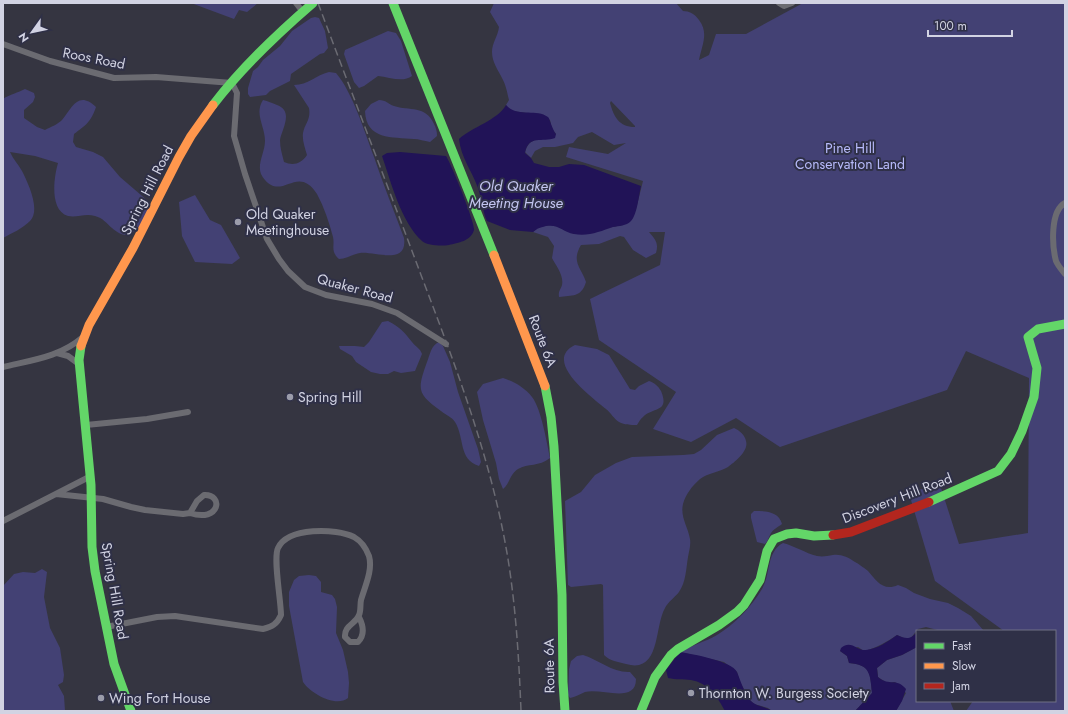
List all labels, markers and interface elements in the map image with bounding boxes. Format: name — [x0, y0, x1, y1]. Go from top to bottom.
north arrow — [12, 12, 52, 52]
scale bar — [928, 12, 1012, 38]
text: 100 m — [934, 17, 967, 35]
text: N — [15, 29, 33, 45]
street label: Roos Road — [61, 42, 127, 74]
park label: Pine Hill Conservation Land — [795, 138, 905, 174]
street label: Spring Hill Road — [116, 142, 178, 238]
water label: Old Quaker Meeting House — [469, 175, 563, 214]
place label: Old Quaker Meetinghouse — [246, 204, 329, 240]
marker: Old Quaker Meetinghouse — [233, 217, 243, 227]
street label: Quaker Road — [315, 268, 395, 308]
street label: Route 6A — [524, 312, 562, 371]
place label: Spring Hill — [298, 387, 362, 407]
marker: Spring Hill — [285, 392, 295, 402]
street label: Discovery Hill Road — [839, 468, 955, 528]
street label: Spring Hill Road — [97, 541, 133, 641]
legend — [916, 630, 1056, 702]
text: Fast — [952, 637, 971, 655]
street label: Route 6A — [539, 638, 559, 694]
text: Slow — [952, 657, 977, 675]
text: Jam — [950, 677, 970, 695]
place label: Thornton W. Burgess Society — [699, 683, 870, 703]
place label: Wing Fort House — [109, 688, 210, 708]
marker: Thornton W. Burgess Society — [686, 688, 696, 698]
marker: Wing Fort House — [96, 693, 106, 703]

